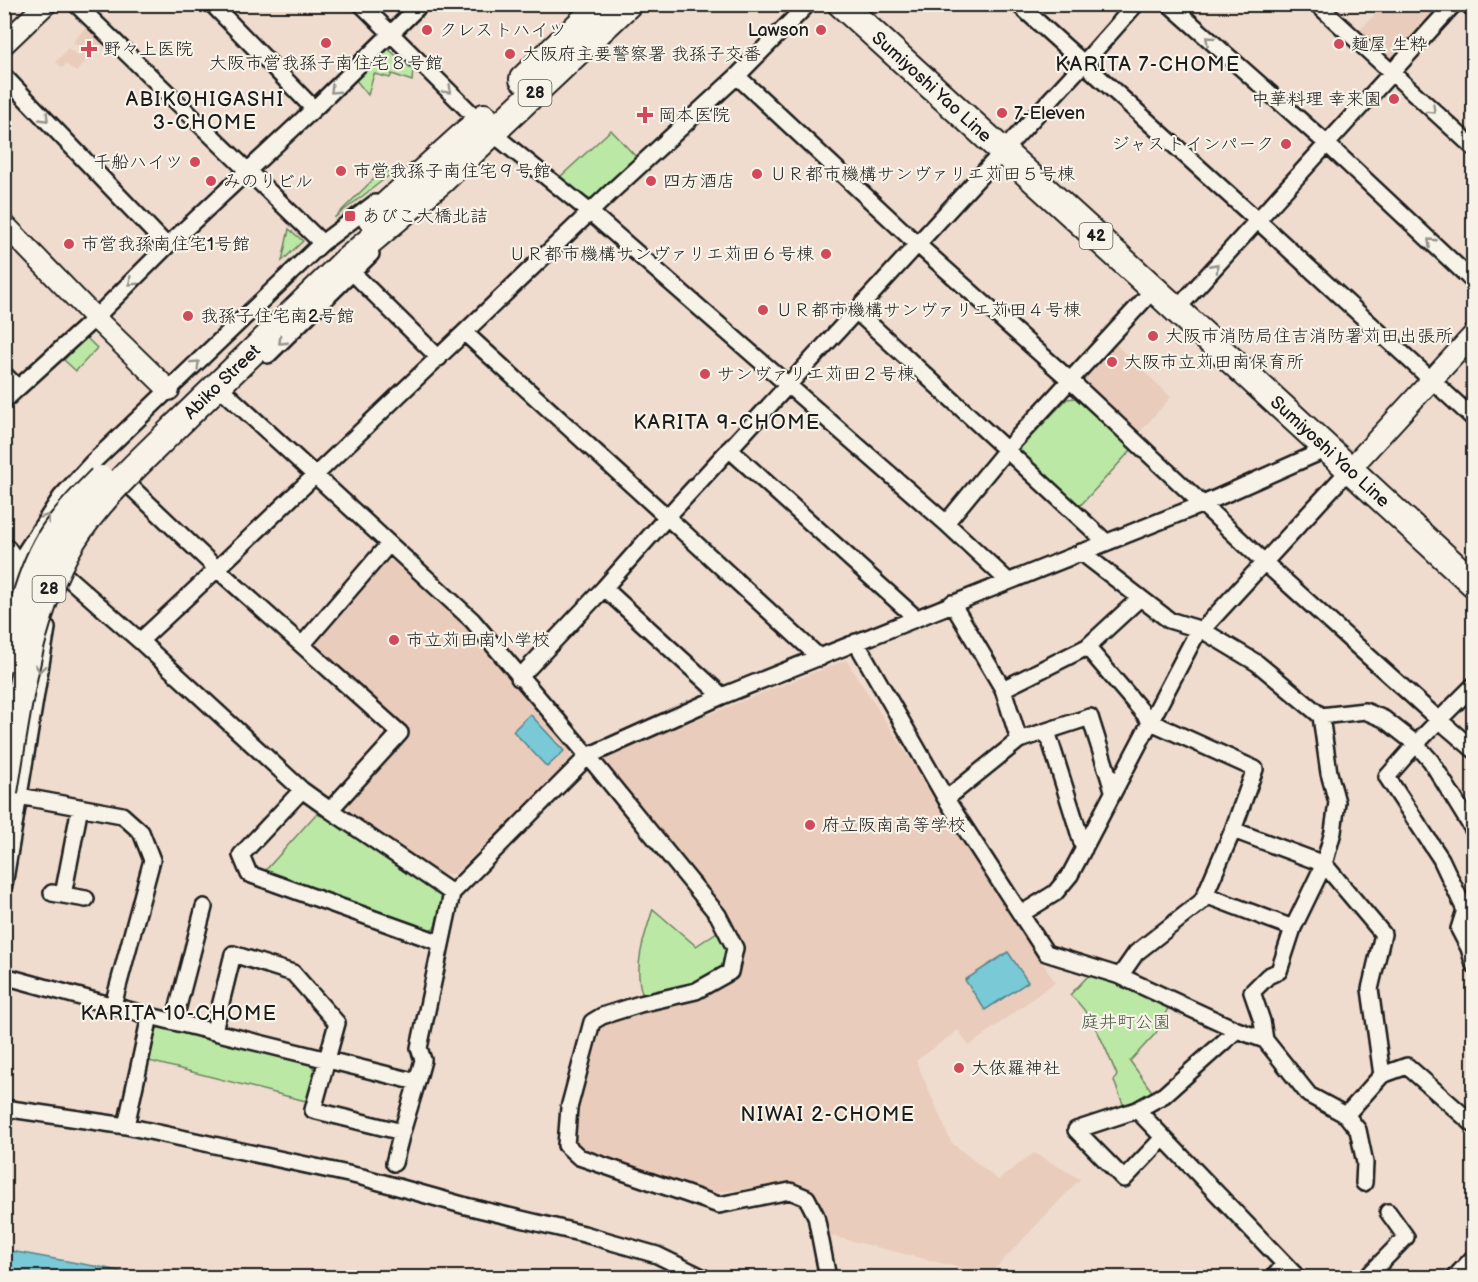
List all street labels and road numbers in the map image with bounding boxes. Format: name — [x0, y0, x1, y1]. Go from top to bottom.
street label: Sumiyoshi Yao Line — [868, 27, 996, 147]
road number: 28 — [518, 80, 552, 106]
road number: 42 — [1080, 223, 1112, 249]
street label: Abiko Street — [179, 339, 265, 423]
street label: Sumiyoshi Yao Line — [1266, 391, 1394, 512]
road number: 28 — [32, 576, 66, 602]

